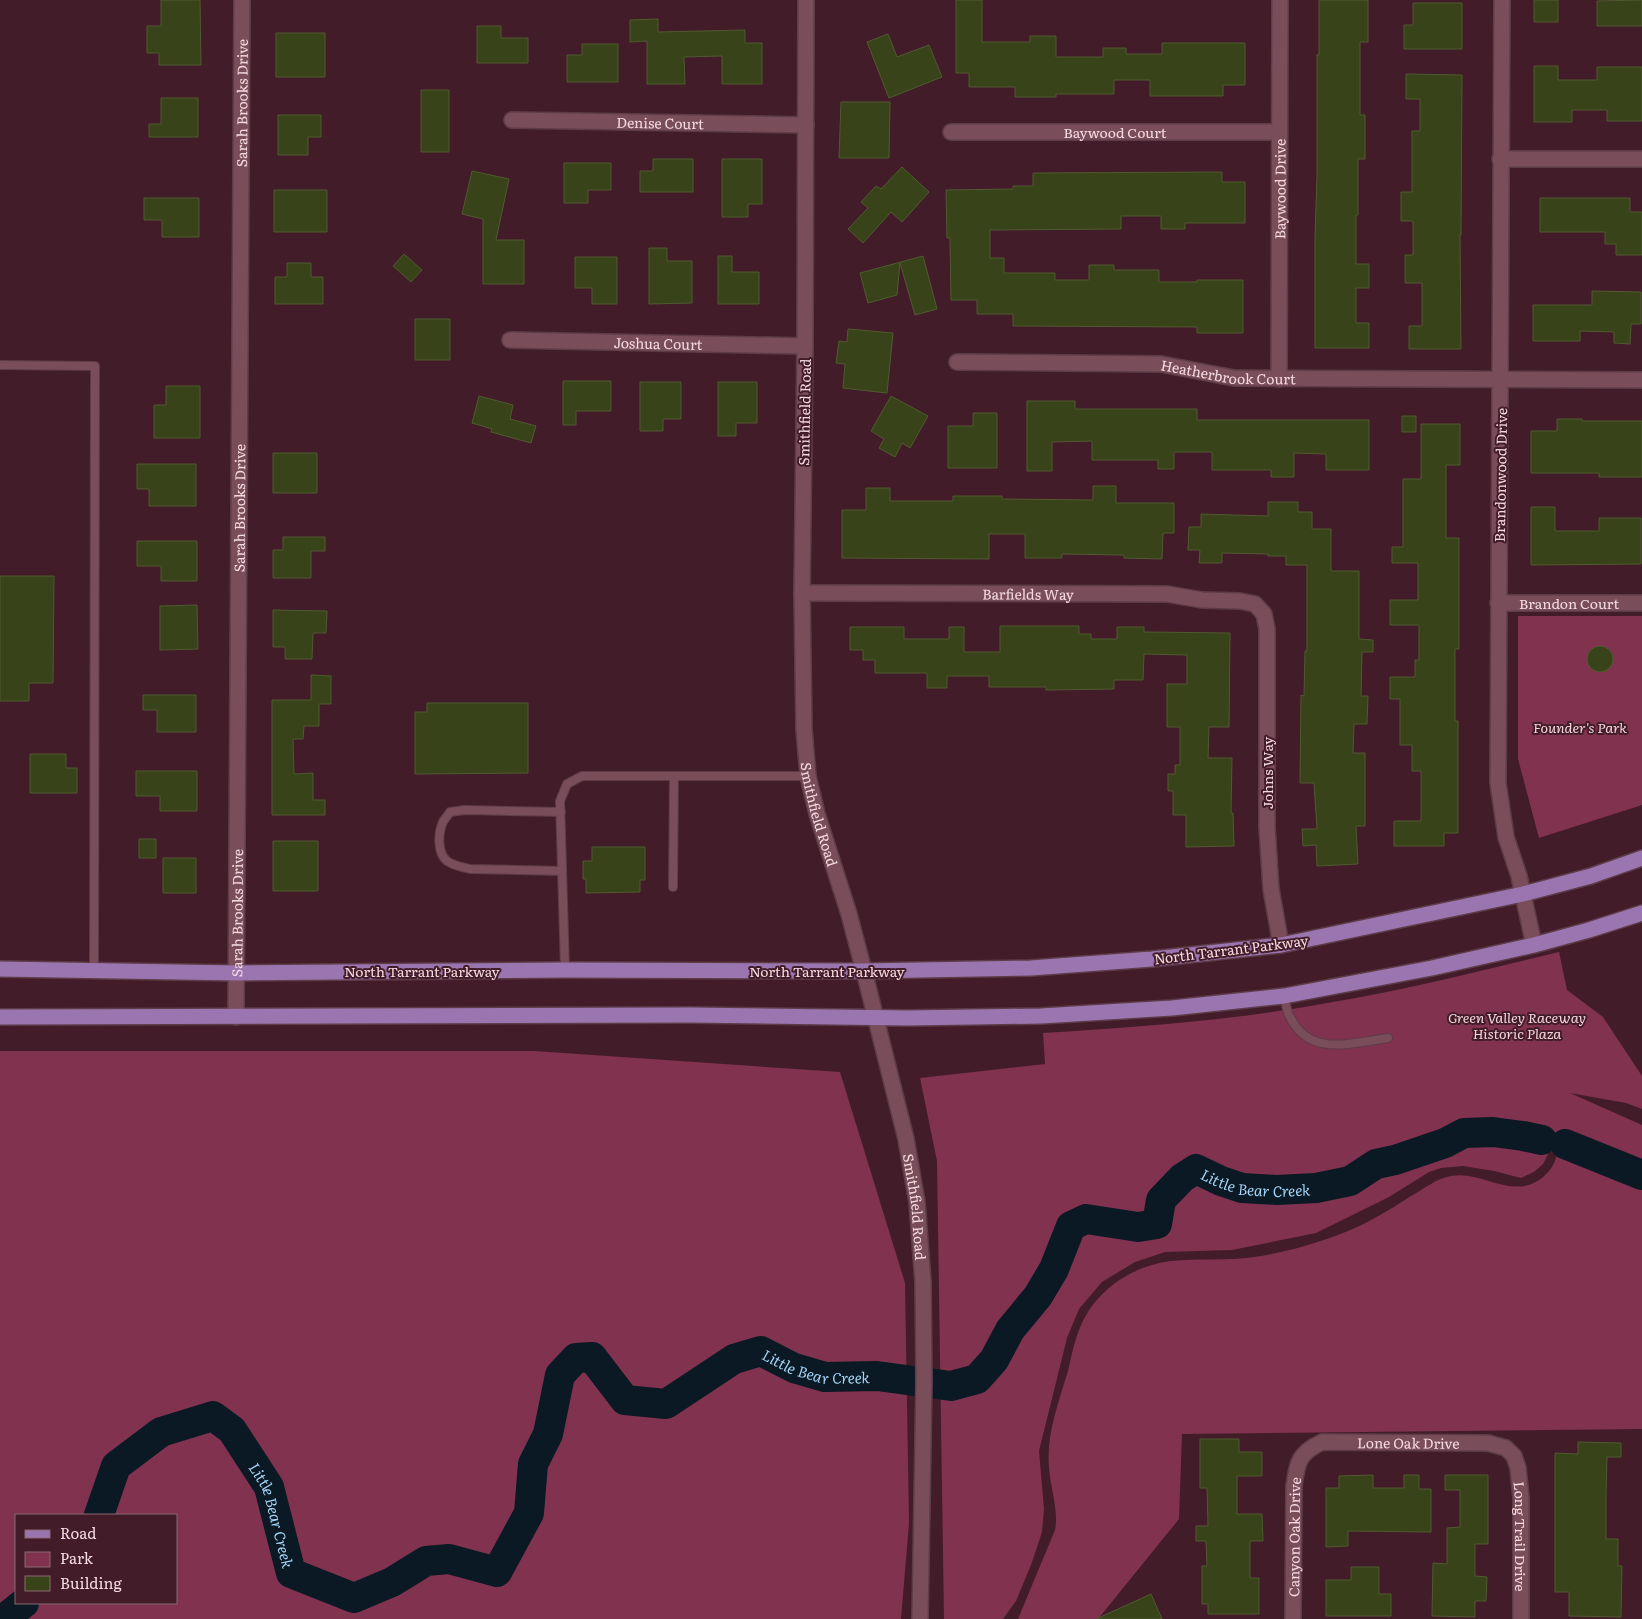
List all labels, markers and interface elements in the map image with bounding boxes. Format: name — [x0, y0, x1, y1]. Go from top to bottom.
street label: Sarah Brooks Drive — [231, 39, 252, 167]
street label: Denise Court — [616, 112, 704, 133]
street label: Baywood Court — [1064, 122, 1167, 142]
street label: Baywood Drive — [1269, 139, 1290, 239]
street label: Joshua Court — [613, 332, 703, 354]
street label: Heatherbrook Court — [1159, 354, 1296, 388]
street label: Smithfield Road — [793, 358, 815, 466]
street label: Brandonwood Drive — [1489, 408, 1511, 542]
street label: Sarah Brooks Drive — [229, 444, 249, 572]
street label: Barfields Way — [982, 583, 1075, 604]
street label: Brandon Court — [1519, 593, 1619, 613]
park label: Founder's Park — [1533, 717, 1627, 737]
street label: Johns Way — [1257, 736, 1277, 809]
street label: Smithfield Road — [797, 761, 843, 869]
street label: Sarah Brooks Drive — [226, 849, 247, 977]
street label: North Tarrant Parkway — [1153, 929, 1310, 968]
street label: North Tarrant Parkway — [344, 961, 501, 981]
street label: North Tarrant Parkway — [749, 961, 906, 981]
park label: Green Valley Raceway Historic Plaza — [1448, 1007, 1586, 1043]
street label: Smithfield Road — [899, 1152, 931, 1261]
water label: Little Bear Creek — [1198, 1162, 1312, 1202]
water label: Little Bear Creek — [759, 1342, 871, 1389]
street label: Lone Oak Drive — [1357, 1432, 1460, 1453]
water label: Little Bear Creek — [244, 1458, 301, 1571]
street label: Canyon Oak Drive — [1283, 1476, 1305, 1597]
street label: Long Trail Drive — [1509, 1481, 1531, 1592]
legend — [15, 1514, 178, 1604]
text: Road — [60, 1521, 96, 1544]
text: Park — [60, 1546, 94, 1569]
text: Building — [60, 1571, 122, 1594]

